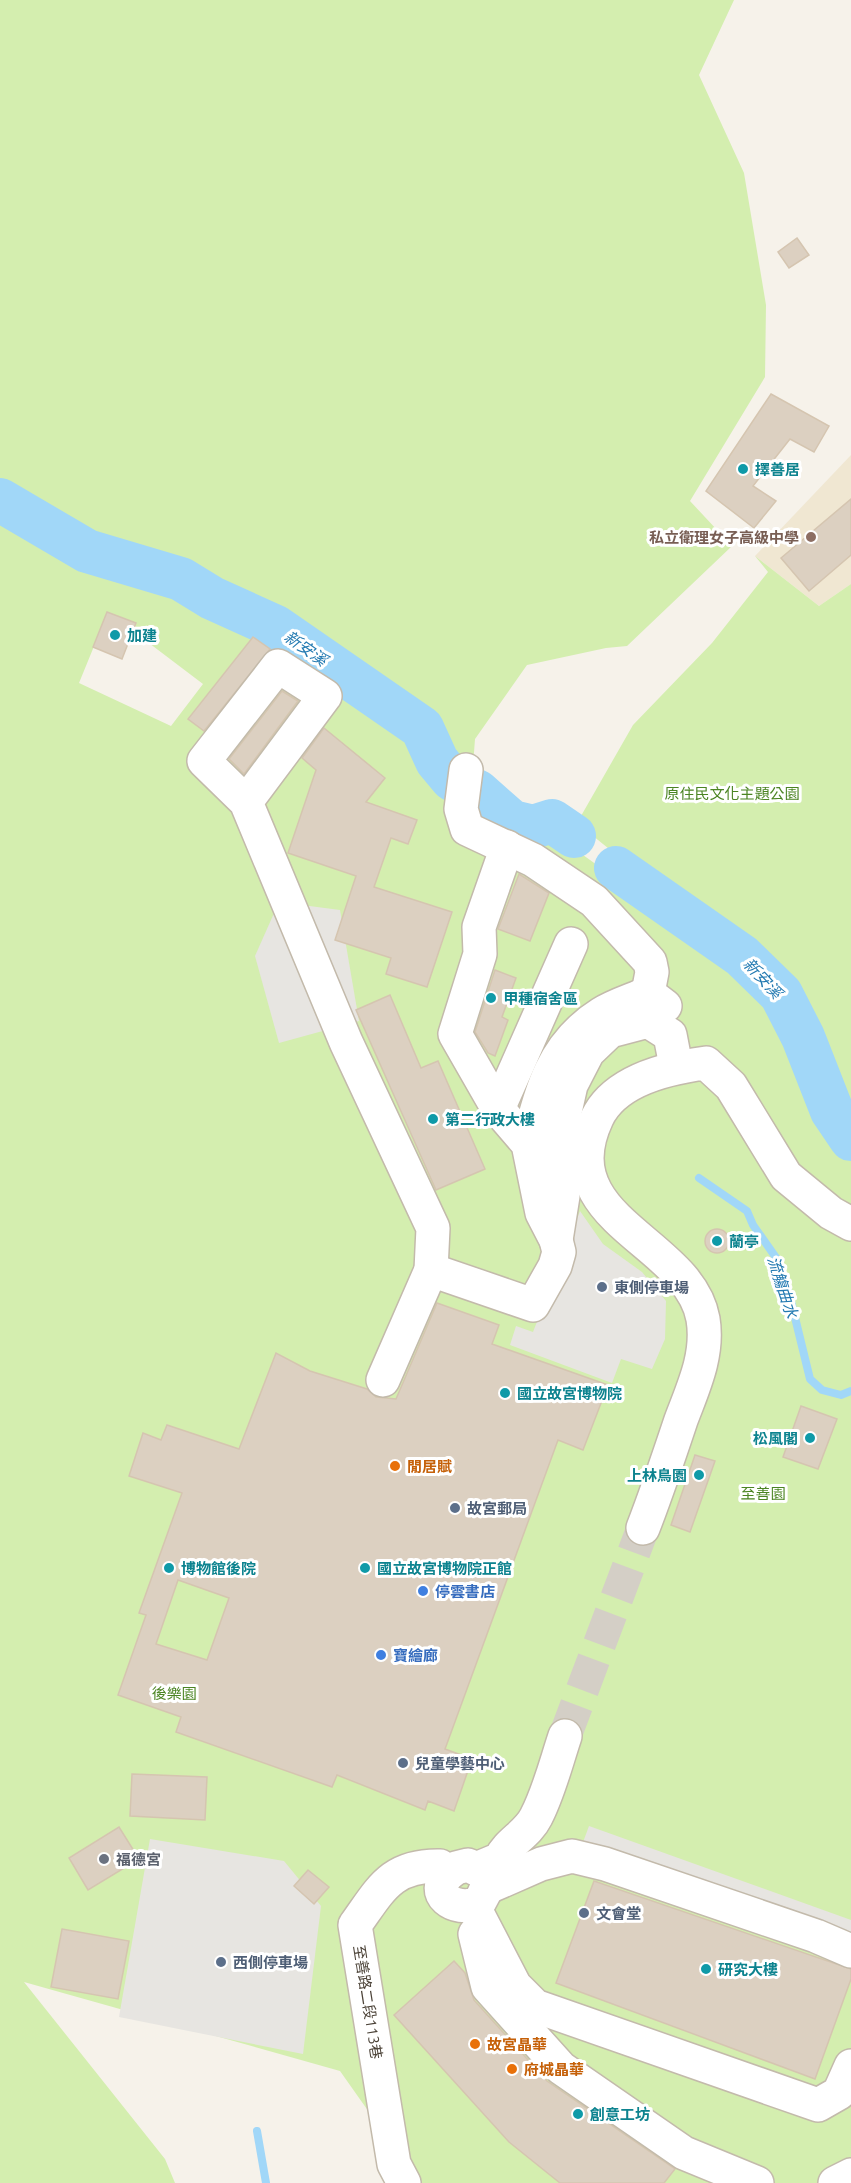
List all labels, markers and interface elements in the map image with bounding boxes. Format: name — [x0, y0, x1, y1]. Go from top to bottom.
place label: 擇善居 — [755, 461, 800, 478]
marker: 擇善居 — [736, 462, 750, 476]
place label: 私立衛理女子高級中學 — [649, 529, 799, 546]
marker: 私立衛理女子高級中學 — [804, 530, 818, 544]
place label: 加建 — [127, 627, 157, 644]
water label: 新安溪 — [281, 627, 332, 670]
marker: 加建 — [108, 628, 122, 642]
park label: 原住民文化主題公園 — [664, 785, 800, 802]
water label: 新安溪 — [740, 954, 787, 1003]
place label: 甲種宿舍區 — [503, 990, 578, 1007]
marker: 甲種宿舍區 — [484, 991, 498, 1005]
place label: 第二行政大樓 — [445, 1111, 535, 1128]
marker: 第二行政大樓 — [426, 1112, 440, 1126]
place label: 蘭亭 — [729, 1233, 759, 1250]
marker: 蘭亭 — [710, 1234, 724, 1248]
water label: 流觴曲水 — [765, 1254, 802, 1321]
place label: 東側停車場 — [614, 1279, 689, 1296]
marker: 東側停車場 — [595, 1280, 609, 1294]
place label: 國立故宮博物院 — [517, 1385, 622, 1402]
marker: 國立故宮博物院 — [498, 1386, 512, 1400]
place label: 松風閣 — [753, 1430, 798, 1447]
marker: 松風閣 — [803, 1431, 817, 1445]
place label: 閒居賦 — [407, 1458, 452, 1475]
marker: 閒居賦 — [388, 1459, 402, 1473]
place label: 上林鳥園 — [627, 1467, 687, 1484]
marker: 上林鳥園 — [692, 1468, 706, 1482]
park label: 至善園 — [740, 1485, 786, 1502]
place label: 故宮郵局 — [467, 1500, 527, 1517]
marker: 故宮郵局 — [448, 1501, 462, 1515]
place label: 博物館後院 — [181, 1560, 256, 1577]
place label: 國立故宮博物院正館 — [377, 1560, 512, 1577]
marker: 博物館後院 — [162, 1561, 176, 1575]
marker: 國立故宮博物院正館 — [358, 1561, 372, 1575]
place label: 停雲書店 — [435, 1583, 495, 1600]
marker: 停雲書店 — [416, 1584, 430, 1598]
place label: 寶繪廊 — [393, 1647, 438, 1664]
marker: 寶繪廊 — [374, 1648, 388, 1662]
park label: 後樂園 — [151, 1685, 197, 1702]
place label: 兒童學藝中心 — [415, 1755, 505, 1772]
marker: 兒童學藝中心 — [396, 1756, 410, 1770]
place label: 福德宮 — [116, 1851, 161, 1868]
marker: 福德宮 — [97, 1852, 111, 1866]
place label: 文會堂 — [596, 1905, 641, 1922]
marker: 文會堂 — [577, 1906, 591, 1920]
street label: 至善路二段113巷 — [351, 1944, 385, 2060]
place label: 西側停車場 — [233, 1954, 308, 1971]
marker: 西側停車場 — [214, 1955, 228, 1969]
place label: 研究大樓 — [718, 1961, 778, 1978]
marker: 研究大樓 — [699, 1962, 713, 1976]
place label: 故宮晶華 — [487, 2036, 547, 2053]
marker: 故宮晶華 — [468, 2037, 482, 2051]
place label: 府城晶華 — [524, 2061, 584, 2078]
marker: 府城晶華 — [505, 2062, 519, 2076]
place label: 創意工坊 — [590, 2106, 650, 2123]
marker: 創意工坊 — [571, 2107, 585, 2121]

